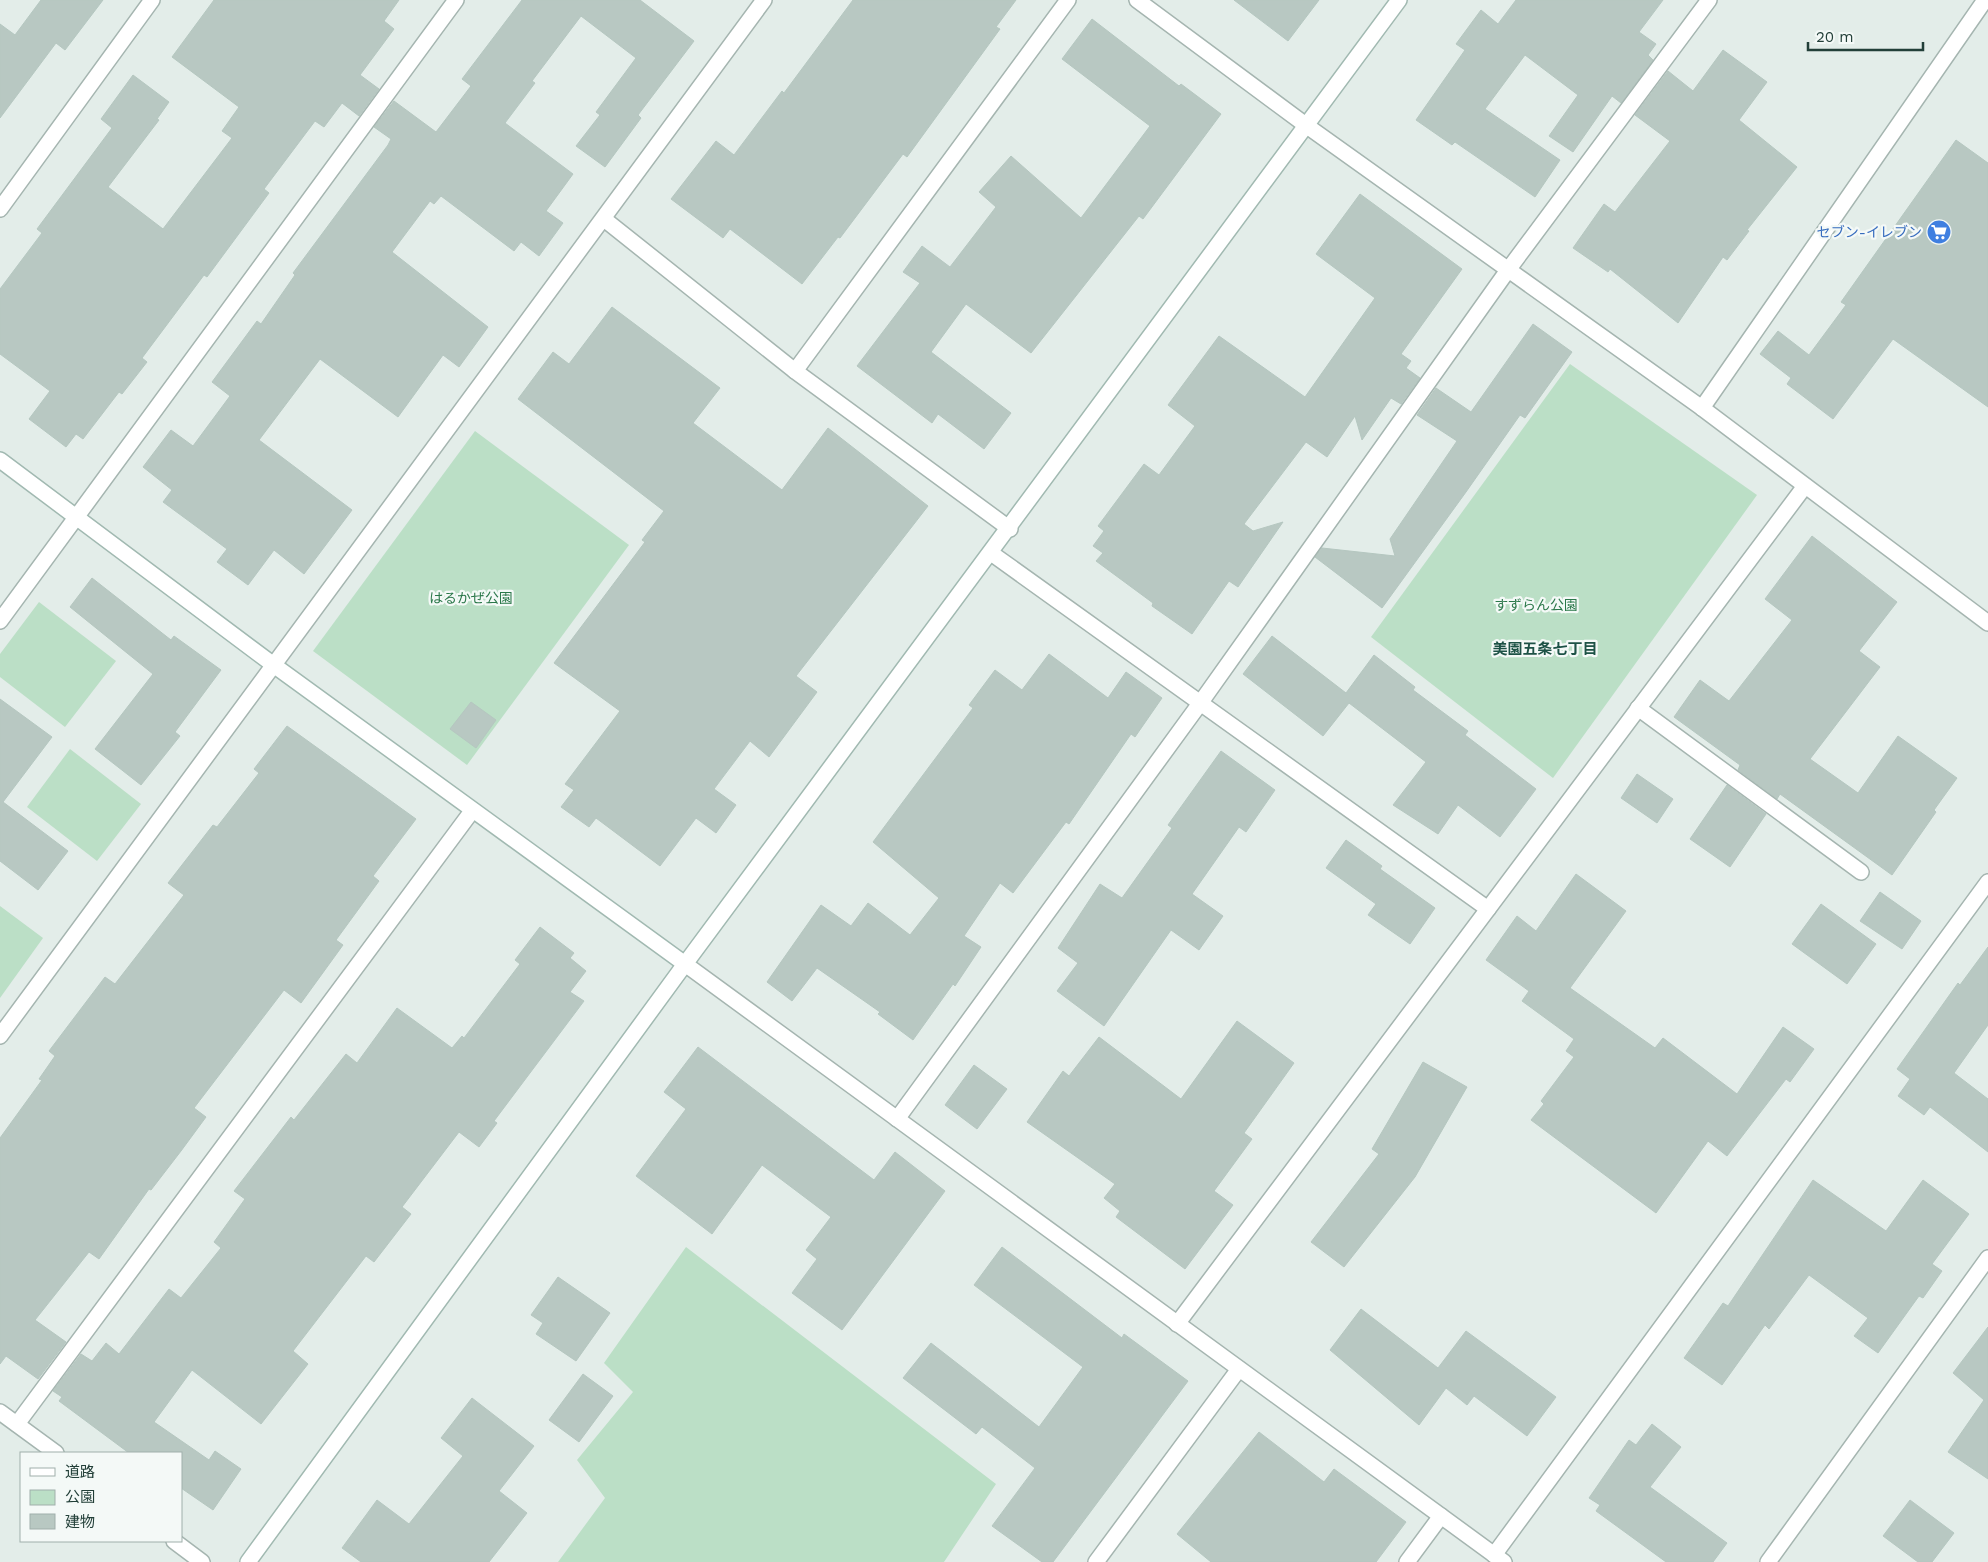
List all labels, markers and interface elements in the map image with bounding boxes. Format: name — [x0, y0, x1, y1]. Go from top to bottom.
scale bar — [1808, 20, 1923, 52]
text: 20 m — [1816, 28, 1854, 46]
supermarket icon: セブン-イレブン — [1926, 219, 1952, 245]
place label: セブン-イレブン — [1817, 224, 1922, 240]
park label: はるかぜ公園 — [429, 590, 513, 606]
park label: すずらん公園 — [1494, 597, 1578, 613]
district label: 美園五条七丁目 — [1492, 640, 1598, 658]
legend — [20, 1452, 182, 1542]
text: 道路 — [65, 1463, 95, 1481]
text: 公園 — [65, 1488, 95, 1506]
text: 建物 — [65, 1513, 95, 1531]

